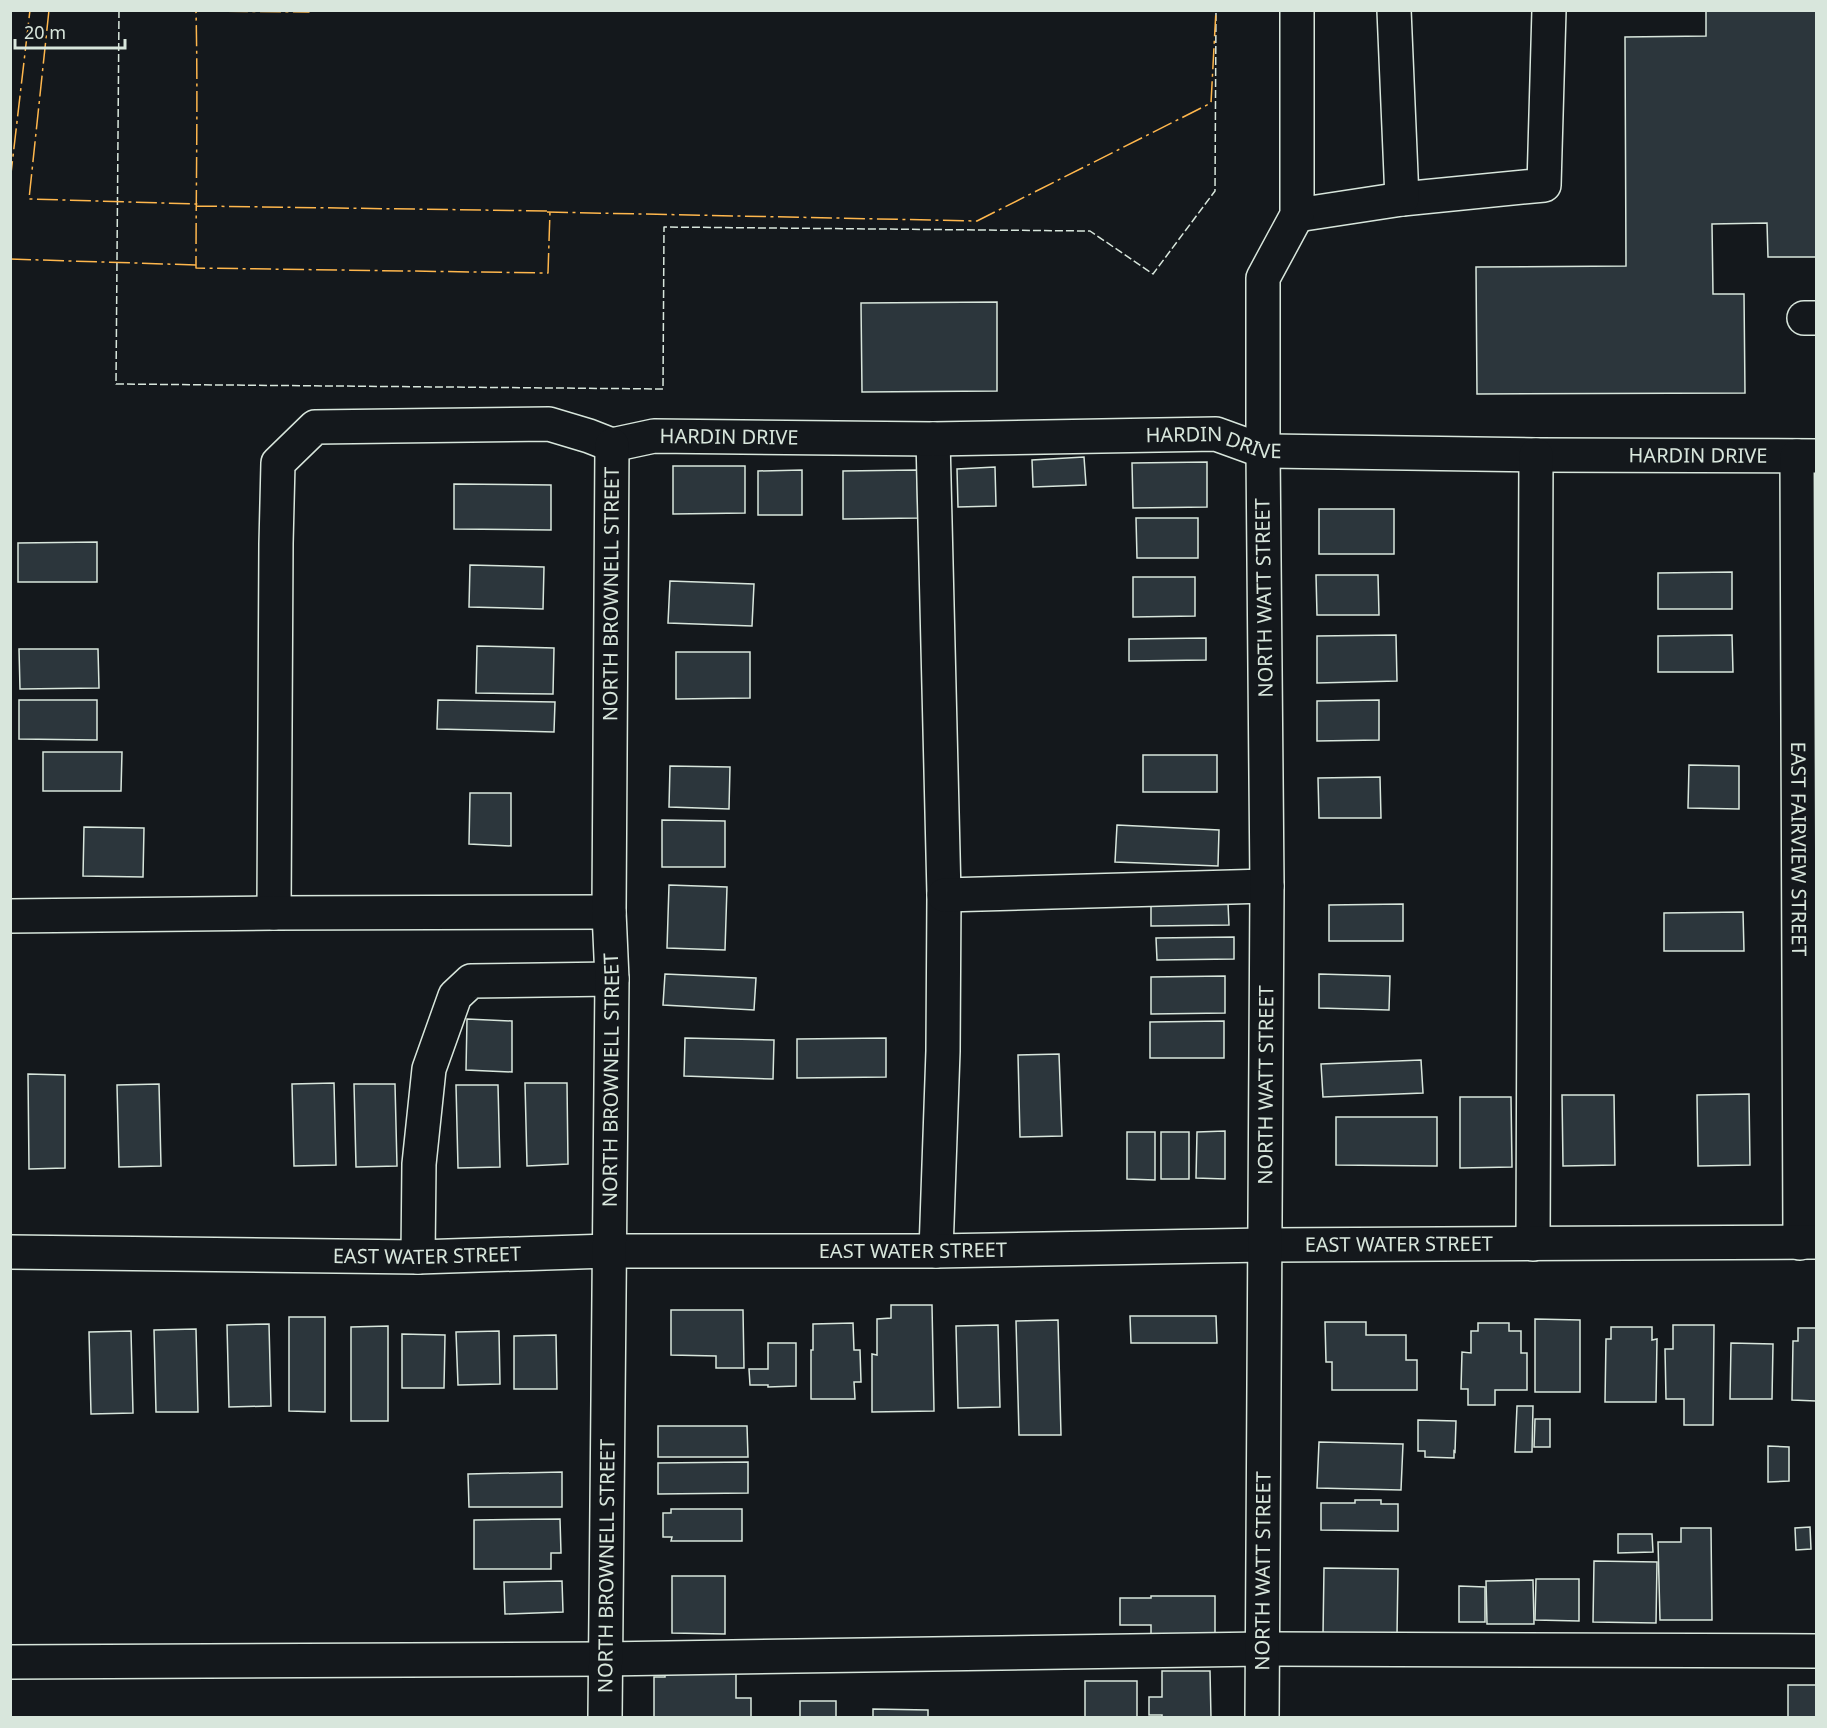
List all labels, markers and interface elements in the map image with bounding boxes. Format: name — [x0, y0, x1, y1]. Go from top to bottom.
scale bar — [15, 12, 124, 50]
text: 20 m — [24, 20, 66, 44]
street label: HARDIN DRIVE — [1145, 420, 1282, 464]
street label: HARDIN DRIVE — [659, 422, 799, 451]
street label: HARDIN DRIVE — [1629, 441, 1767, 469]
street label: NORTH BROWNELL STREET — [596, 467, 625, 721]
street label: NORTH WATT STREET — [1248, 498, 1279, 698]
street label: EAST FAIRVIEW STREET — [1785, 742, 1813, 956]
street label: NORTH BROWNELL STREET — [596, 952, 625, 1207]
street label: NORTH WATT STREET — [1251, 985, 1279, 1185]
street label: EAST WATER STREET — [1305, 1230, 1493, 1258]
street label: EAST WATER STREET — [819, 1236, 1007, 1264]
street label: EAST WATER STREET — [333, 1240, 521, 1270]
street label: NORTH BROWNELL STREET — [591, 1439, 621, 1693]
street label: NORTH WATT STREET — [1248, 1471, 1276, 1671]

